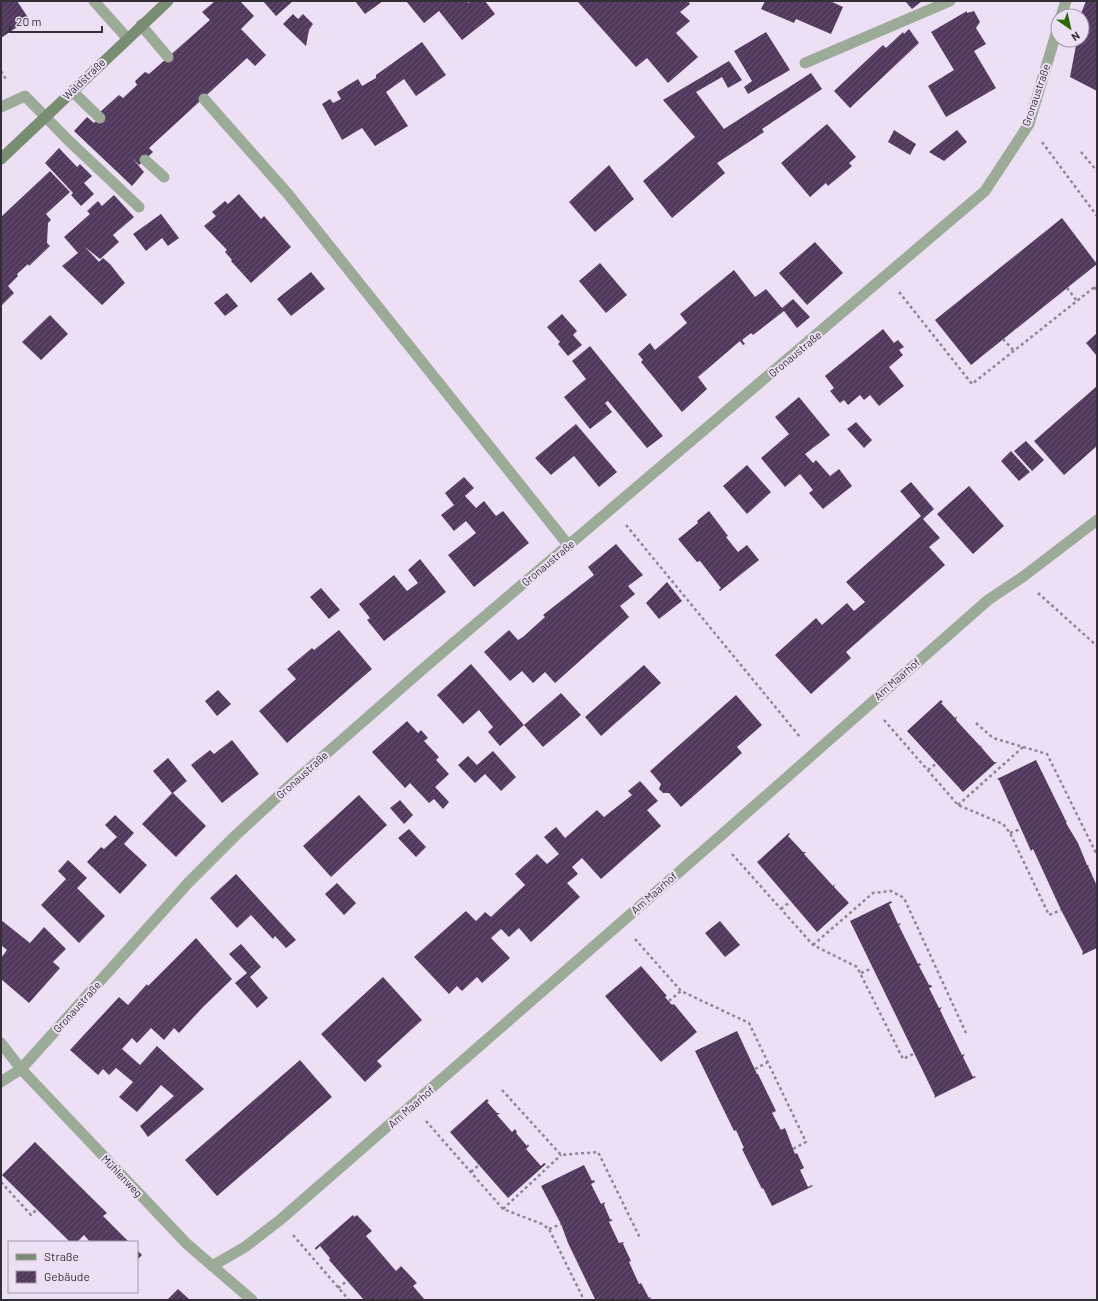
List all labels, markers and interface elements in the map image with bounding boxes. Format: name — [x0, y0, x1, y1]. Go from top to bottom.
scale bar — [10, 8, 102, 34]
north arrow — [1050, 8, 1090, 48]
text: 20 m — [16, 14, 42, 28]
text: N — [1069, 29, 1083, 44]
street label: Waldstraße — [60, 55, 108, 102]
street label: Gronaustraße — [1019, 62, 1052, 128]
street label: Gronaustraße — [766, 328, 824, 379]
street label: Gronaustraße — [519, 537, 577, 588]
street label: Am Maarhof — [871, 655, 922, 702]
street label: Gronaustraße — [273, 748, 330, 801]
street label: Am Maarhof — [628, 869, 679, 916]
street label: Gronaustraße — [50, 978, 103, 1035]
street label: Am Maarhof — [385, 1083, 436, 1130]
street label: Mühlenweg — [99, 1152, 146, 1199]
legend — [8, 1241, 138, 1293]
text: Straße — [44, 1249, 79, 1263]
text: Gebäude — [44, 1269, 90, 1283]

